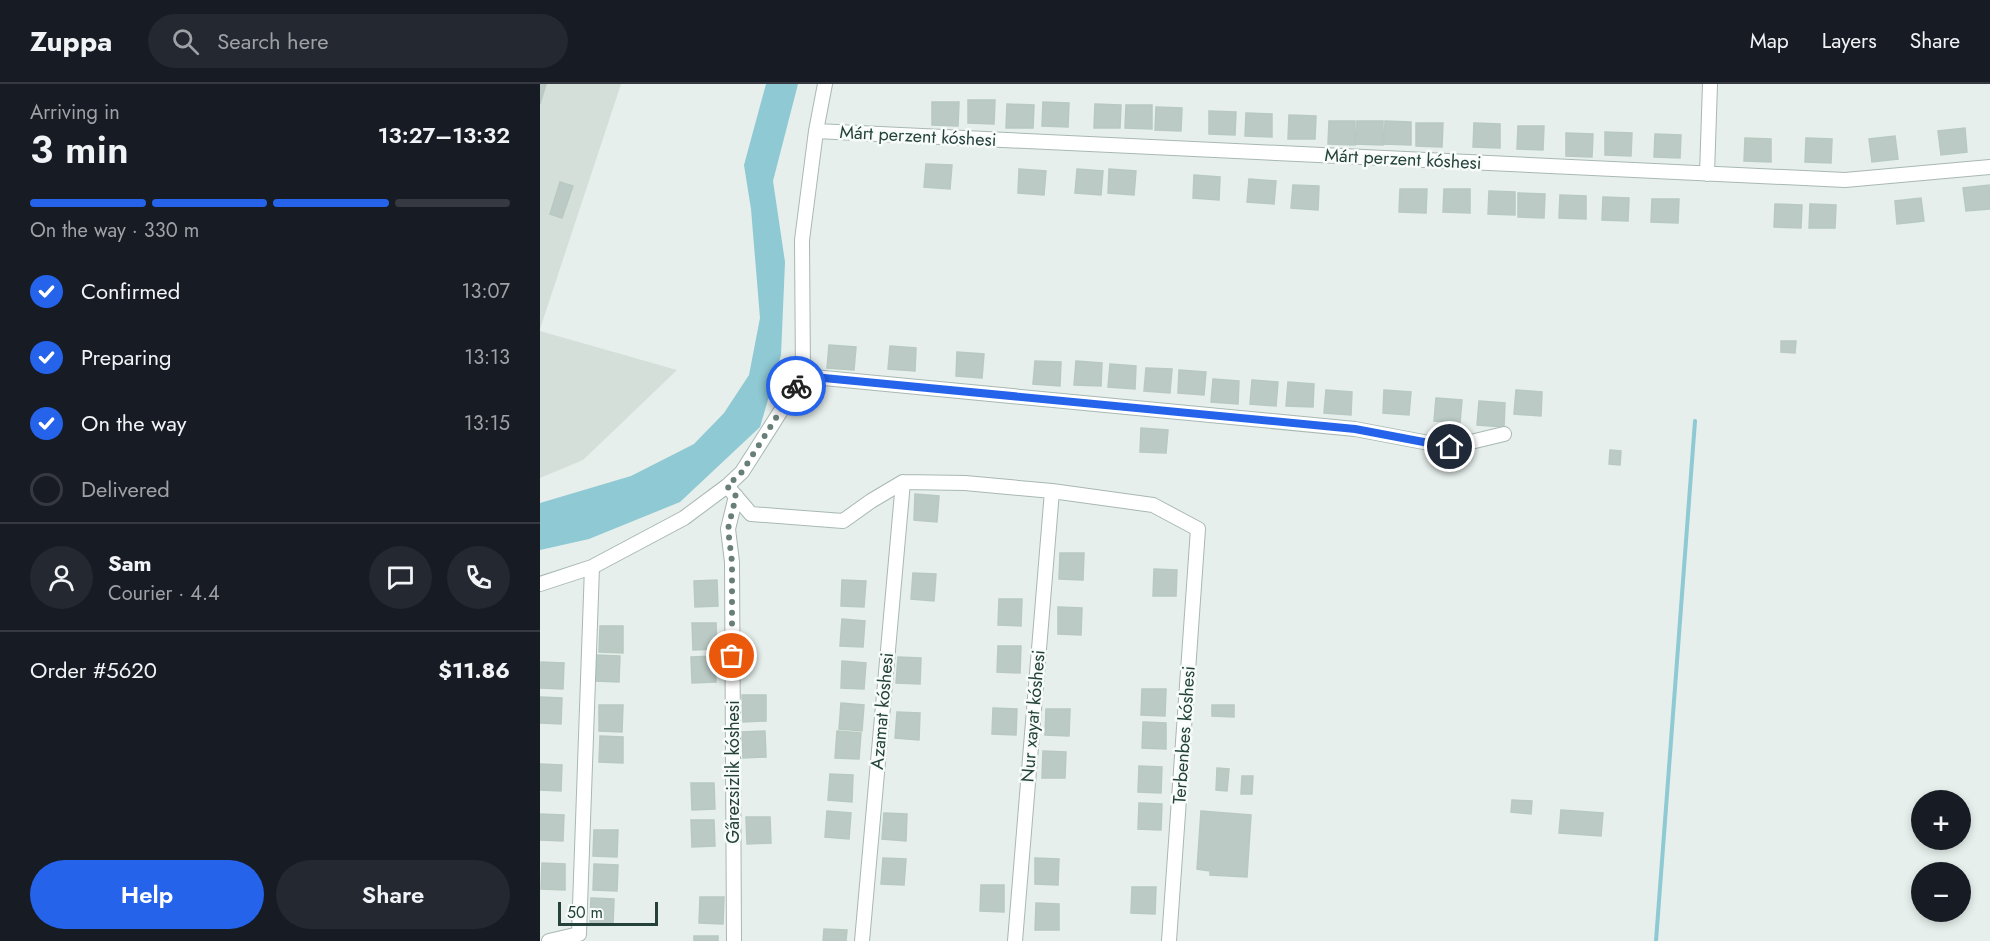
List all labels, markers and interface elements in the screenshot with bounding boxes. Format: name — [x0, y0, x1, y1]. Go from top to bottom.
search box — [148, 14, 568, 68]
text: Zuppa — [30, 21, 112, 62]
icon: search — [169, 25, 202, 58]
text: Search here — [217, 25, 329, 57]
text: Map — [1750, 26, 1789, 56]
text: Layers — [1822, 26, 1877, 56]
text: Share — [1910, 26, 1960, 56]
text: Arriving in — [30, 98, 120, 127]
text: 13:27–13:32 — [378, 119, 510, 151]
street label: Márt perzent kóshesi — [839, 119, 997, 153]
text: 3 min — [30, 121, 129, 178]
street label: Márt perzent kóshesi — [1324, 142, 1482, 176]
text: On the way · 330 m — [30, 216, 199, 245]
icon: check — [30, 275, 63, 308]
text: Confirmed — [81, 275, 180, 307]
text: 13:07 — [462, 277, 510, 306]
icon: check — [30, 341, 63, 374]
text: Preparing — [81, 341, 172, 373]
text: 13:13 — [464, 343, 510, 372]
courier — [766, 356, 826, 416]
icon: bike — [780, 370, 813, 403]
icon: check — [30, 407, 63, 440]
text: On the way — [81, 407, 186, 439]
text: 13:15 — [464, 409, 510, 438]
pin — [1424, 421, 1475, 472]
icon: home — [1433, 430, 1466, 463]
text: Delivered — [81, 473, 170, 505]
button: person — [30, 546, 93, 609]
button: chat — [369, 546, 432, 609]
button: phone — [447, 546, 510, 609]
text: Sam — [108, 547, 152, 579]
text: Courier · 4.4 — [108, 579, 220, 608]
pin — [706, 630, 757, 681]
icon: bag — [715, 639, 748, 672]
street label: Nur xayat kóshesi — [1014, 649, 1052, 783]
street label: Azamat kóshesi — [864, 651, 900, 771]
text: Order #5620 — [30, 654, 157, 686]
text: $11.86 — [438, 654, 510, 686]
street label: Terbenbes kóshesi — [1166, 665, 1202, 805]
street label: Ǵárezsizlik kóshesi — [720, 700, 746, 844]
map controls — [1911, 790, 1971, 922]
button: + — [1911, 790, 1971, 850]
button: Help — [30, 860, 264, 929]
button: Share — [276, 860, 510, 929]
button: − — [1911, 862, 1971, 922]
scale bar — [558, 899, 658, 926]
text: 50 m — [567, 901, 603, 924]

